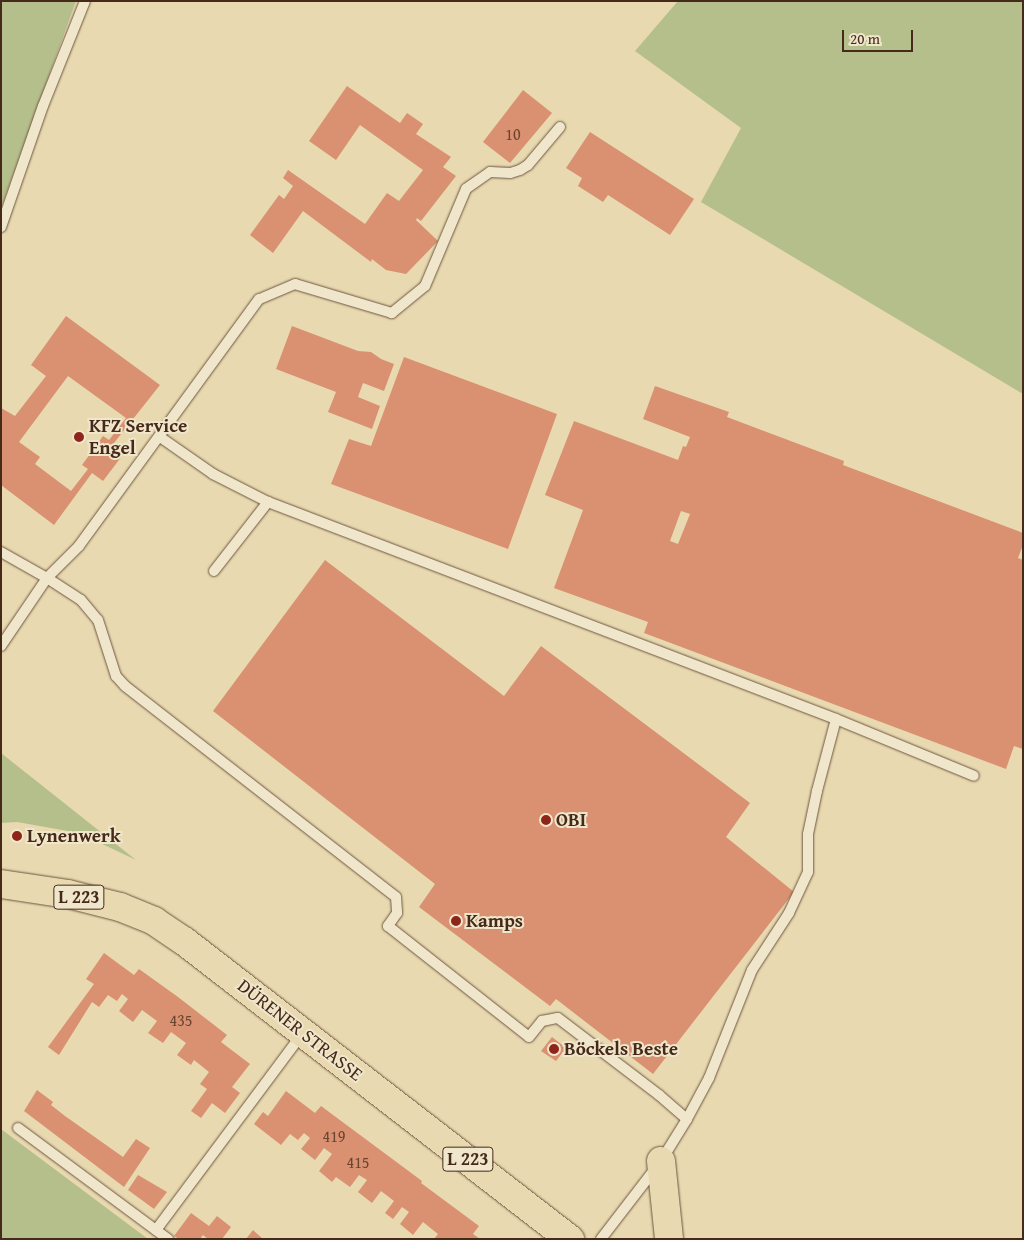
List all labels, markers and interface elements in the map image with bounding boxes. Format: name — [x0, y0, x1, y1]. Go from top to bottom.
scale bar — [844, 20, 915, 52]
text: 20 m — [850, 28, 880, 49]
house number: 10 — [505, 124, 521, 144]
place label: KFZ Service Engel — [89, 415, 187, 459]
marker: KFZ Service Engel — [73, 431, 85, 443]
place label: OBI — [556, 809, 586, 831]
marker: OBI — [540, 814, 552, 826]
place label: Lynenwerk — [27, 825, 121, 847]
marker: Lynenwerk — [11, 830, 23, 842]
road number: L 223 — [53, 882, 105, 912]
place label: Kamps — [466, 910, 523, 932]
marker: Kamps — [450, 915, 462, 927]
street label: DÜRENER STRASSE — [233, 974, 367, 1086]
house number: 435 — [169, 1010, 193, 1030]
place label: Böckels Beste — [564, 1038, 678, 1060]
marker: Böckels Beste — [548, 1043, 560, 1055]
house number: 419 — [322, 1126, 346, 1146]
road number: L 223 — [442, 1144, 494, 1174]
house number: 415 — [346, 1152, 370, 1172]

